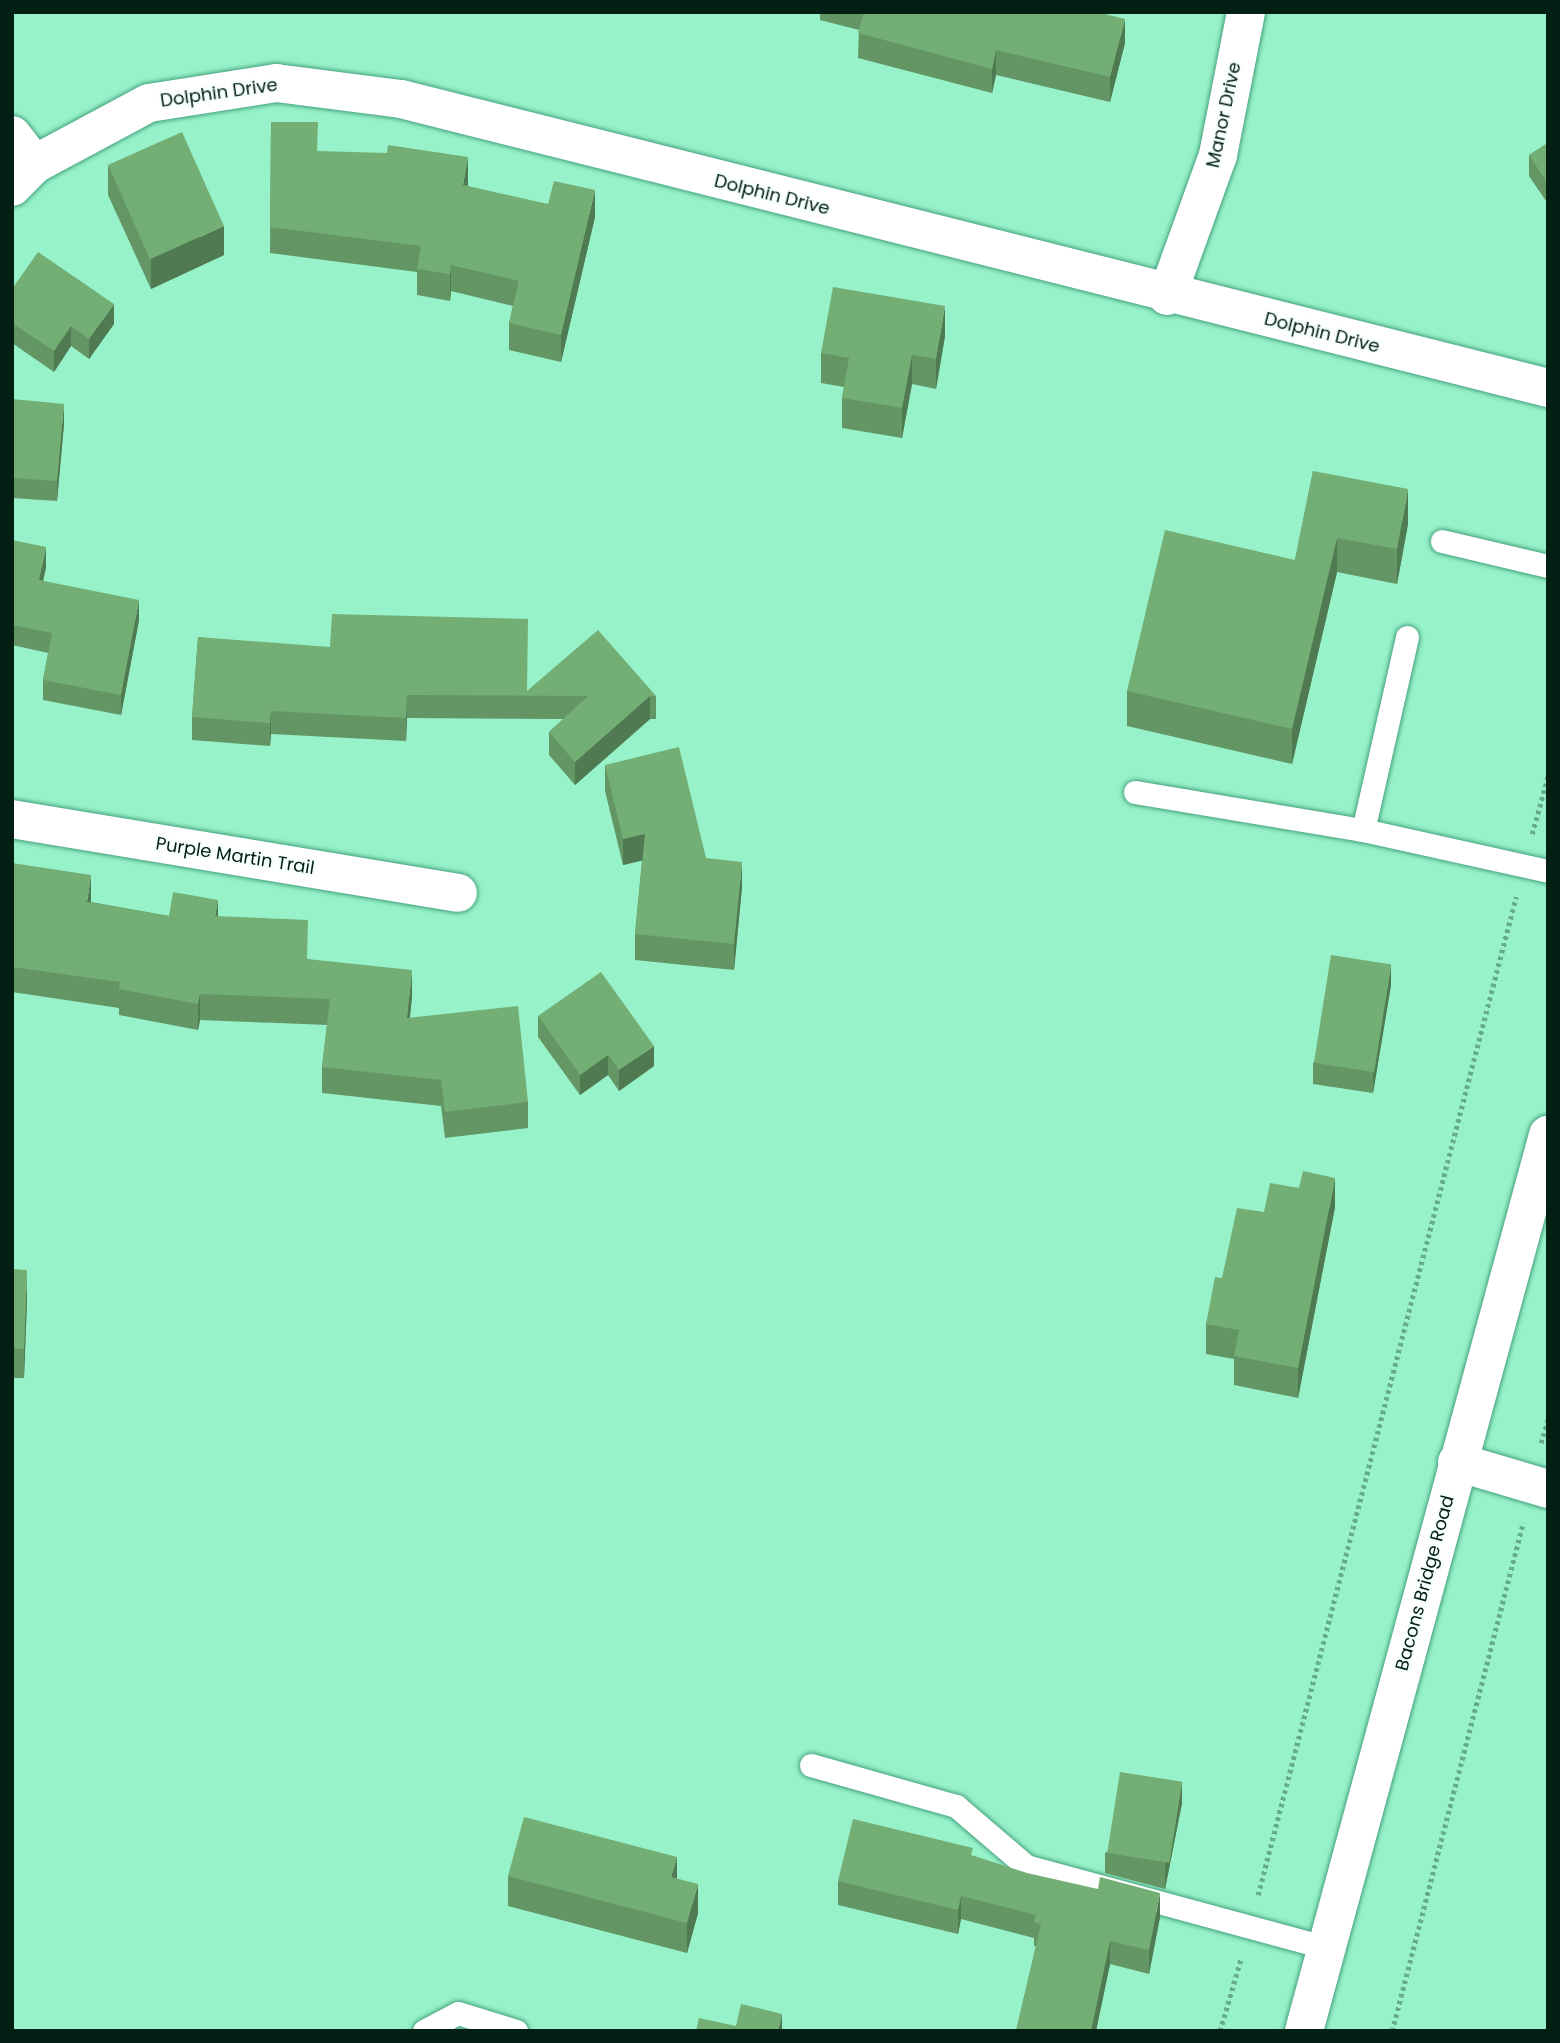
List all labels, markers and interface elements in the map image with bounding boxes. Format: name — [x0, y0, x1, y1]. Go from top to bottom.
street label: Manor Drive — [1202, 60, 1246, 170]
street label: Dolphin Drive — [159, 74, 279, 112]
street label: Dolphin Drive — [712, 170, 832, 220]
street label: Dolphin Drive — [1262, 308, 1382, 358]
street label: Purple Martin Trail — [154, 833, 316, 879]
street label: Bacons Bridge Road — [1391, 1493, 1459, 1673]

